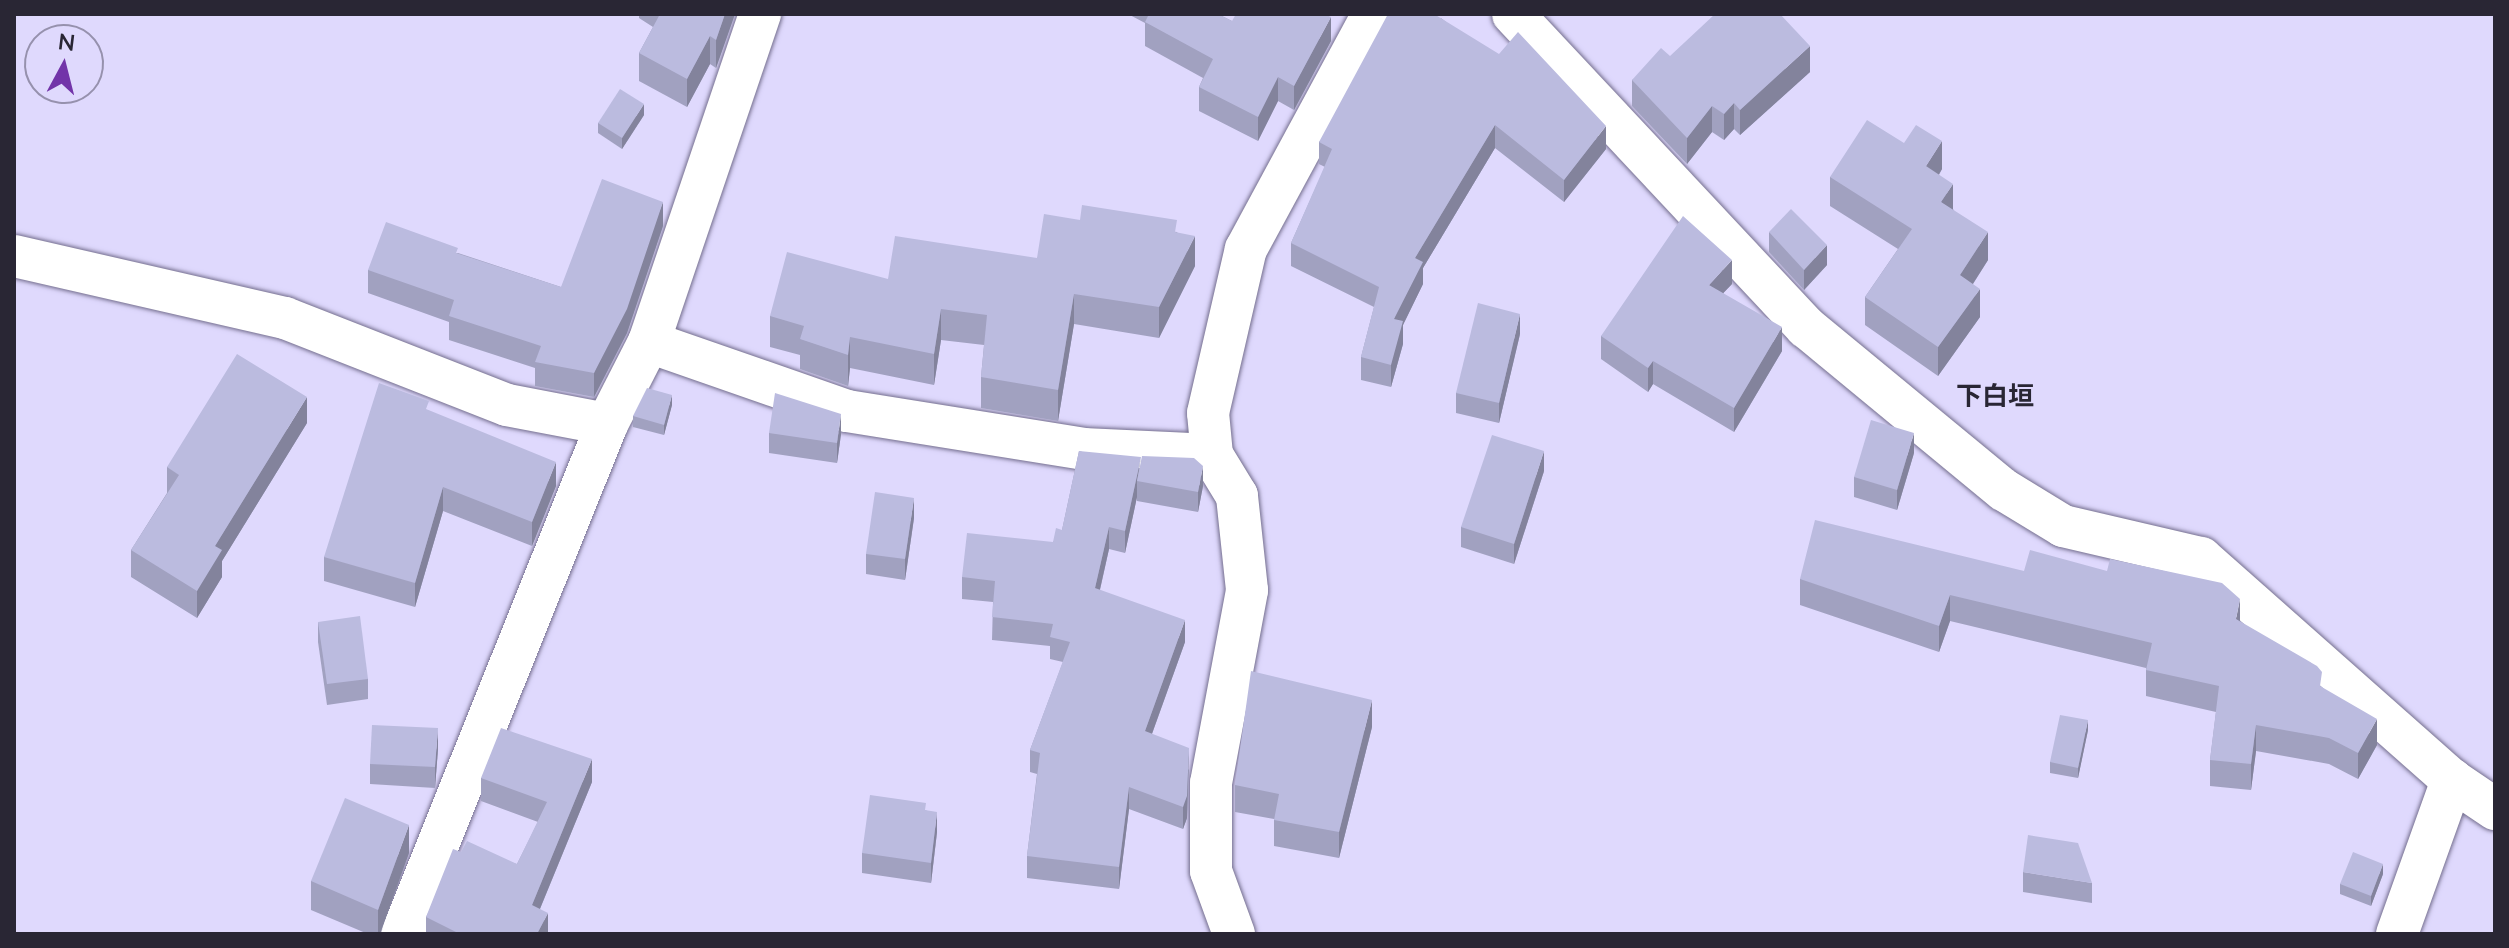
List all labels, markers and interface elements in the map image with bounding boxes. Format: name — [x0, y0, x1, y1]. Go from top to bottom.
north arrow — [24, 24, 104, 104]
text: N — [57, 27, 77, 56]
district label: 下白垣 — [1956, 380, 2034, 412]

